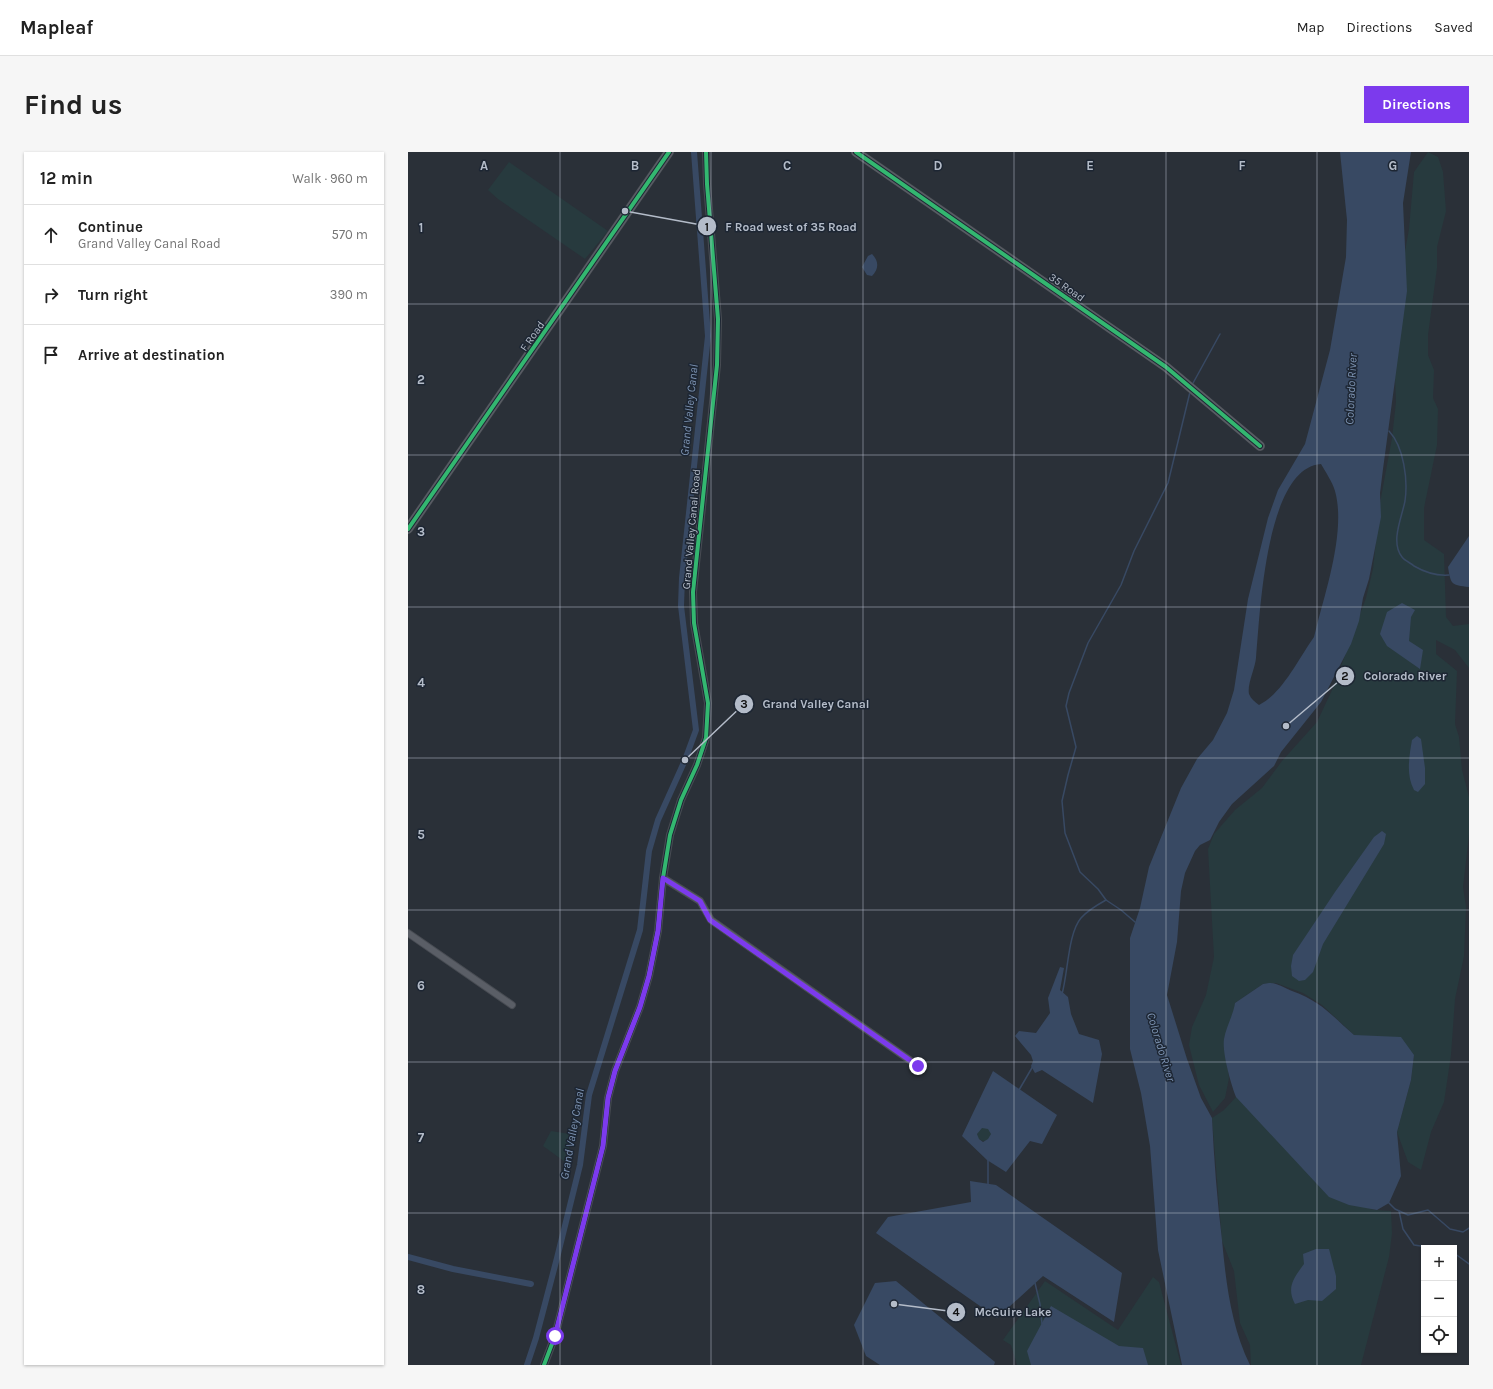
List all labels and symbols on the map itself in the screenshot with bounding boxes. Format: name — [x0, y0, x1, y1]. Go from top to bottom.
text: A — [480, 158, 488, 173]
text: B — [631, 158, 639, 173]
text: C — [783, 158, 791, 173]
text: D — [934, 158, 943, 173]
text: E — [1086, 158, 1094, 173]
text: F — [1238, 158, 1246, 173]
text: G — [1389, 158, 1397, 173]
callout: F Road west of 35 Road — [697, 214, 865, 238]
text: 1 — [419, 220, 423, 235]
text: 1 — [705, 220, 709, 234]
text: F Road west of 35 Road — [725, 220, 857, 234]
street label: 35 Road — [1046, 270, 1087, 304]
street label: F Road — [517, 319, 547, 354]
water label: Colorado River — [1342, 352, 1360, 425]
water label: Grand Valley Canal — [677, 363, 701, 457]
text: 2 — [417, 372, 425, 387]
street label: Grand Valley Canal Road — [680, 468, 703, 590]
text: 3 — [417, 524, 425, 539]
callout: Colorado River — [1335, 664, 1454, 688]
text: 2 — [1341, 669, 1349, 683]
text: Colorado River — [1364, 669, 1447, 683]
text: 4 — [417, 675, 425, 690]
callout: Grand Valley Canal — [734, 692, 877, 716]
text: 3 — [740, 697, 748, 711]
text: Grand Valley Canal — [762, 697, 870, 711]
text: 5 — [417, 827, 425, 842]
text: 6 — [417, 978, 425, 993]
water label: Colorado River — [1144, 1011, 1178, 1084]
route end — [909, 1057, 927, 1075]
water label: Grand Valley Canal — [557, 1087, 587, 1181]
text: 7 — [418, 1130, 425, 1145]
text: 8 — [417, 1282, 425, 1297]
callout: McGuire Lake — [946, 1300, 1059, 1324]
text: 4 — [952, 1305, 960, 1319]
text: McGuire Lake — [975, 1305, 1051, 1319]
route start — [546, 1327, 564, 1345]

